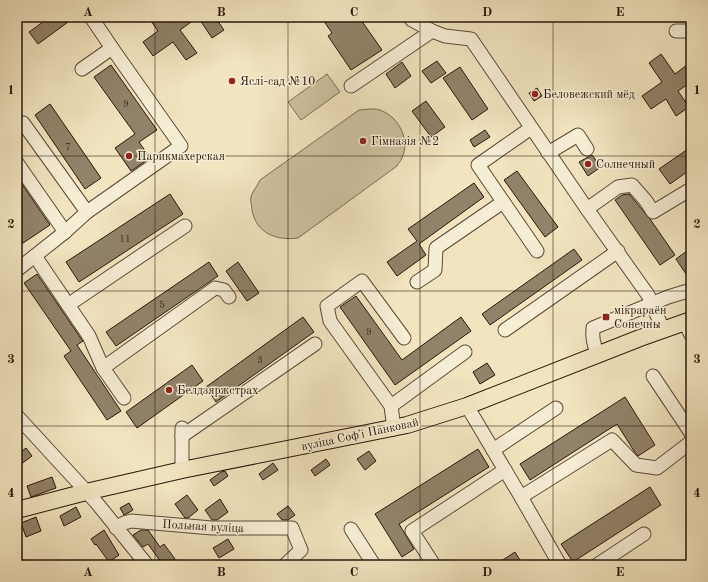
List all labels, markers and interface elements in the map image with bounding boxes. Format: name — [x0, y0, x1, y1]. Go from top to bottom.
text: A — [83, 6, 93, 19]
text: B — [216, 6, 226, 19]
text: C — [350, 6, 358, 19]
text: D — [482, 6, 492, 19]
text: E — [616, 6, 625, 19]
place label: Яслі-сад №10 — [240, 75, 315, 88]
marker: Яслі-сад №10 — [227, 76, 237, 86]
text: 1 — [7, 84, 15, 97]
text: 1 — [693, 84, 701, 97]
marker: Беловежский мёд — [530, 89, 540, 99]
place label: Беловежский мёд — [543, 89, 635, 101]
house number: 9 — [123, 99, 129, 109]
place label: Гімназія №2 — [371, 135, 439, 148]
marker: Гімназія №2 — [358, 136, 368, 146]
house number: 7 — [65, 142, 71, 152]
marker: Парикмахерская — [124, 151, 134, 161]
place label: Парикмахерская — [137, 151, 225, 163]
marker: Солнечный — [583, 159, 593, 169]
place label: Солнечный — [596, 159, 655, 171]
text: 2 — [7, 218, 15, 231]
text: 2 — [693, 218, 701, 231]
house number: 11 — [119, 234, 131, 244]
house number: 5 — [159, 300, 165, 310]
place label: мікрараён Сонечны — [614, 304, 667, 331]
marker: мікрараён Сонечны — [601, 312, 611, 322]
house number: 9 — [366, 327, 372, 337]
text: 3 — [7, 353, 15, 366]
text: 3 — [693, 353, 701, 366]
house number: 3 — [257, 355, 263, 365]
marker: Белдзяржстрах — [164, 385, 174, 395]
place label: Белдзяржстрах — [177, 385, 259, 397]
street label: вуліца Софʼі Панковай — [300, 416, 420, 453]
text: 4 — [7, 487, 15, 500]
text: 4 — [693, 487, 701, 500]
street label: Польная вуліца — [162, 518, 244, 535]
text: A — [83, 566, 93, 579]
text: B — [216, 566, 226, 579]
text: C — [350, 566, 358, 579]
text: D — [482, 566, 492, 579]
text: E — [616, 566, 625, 579]

